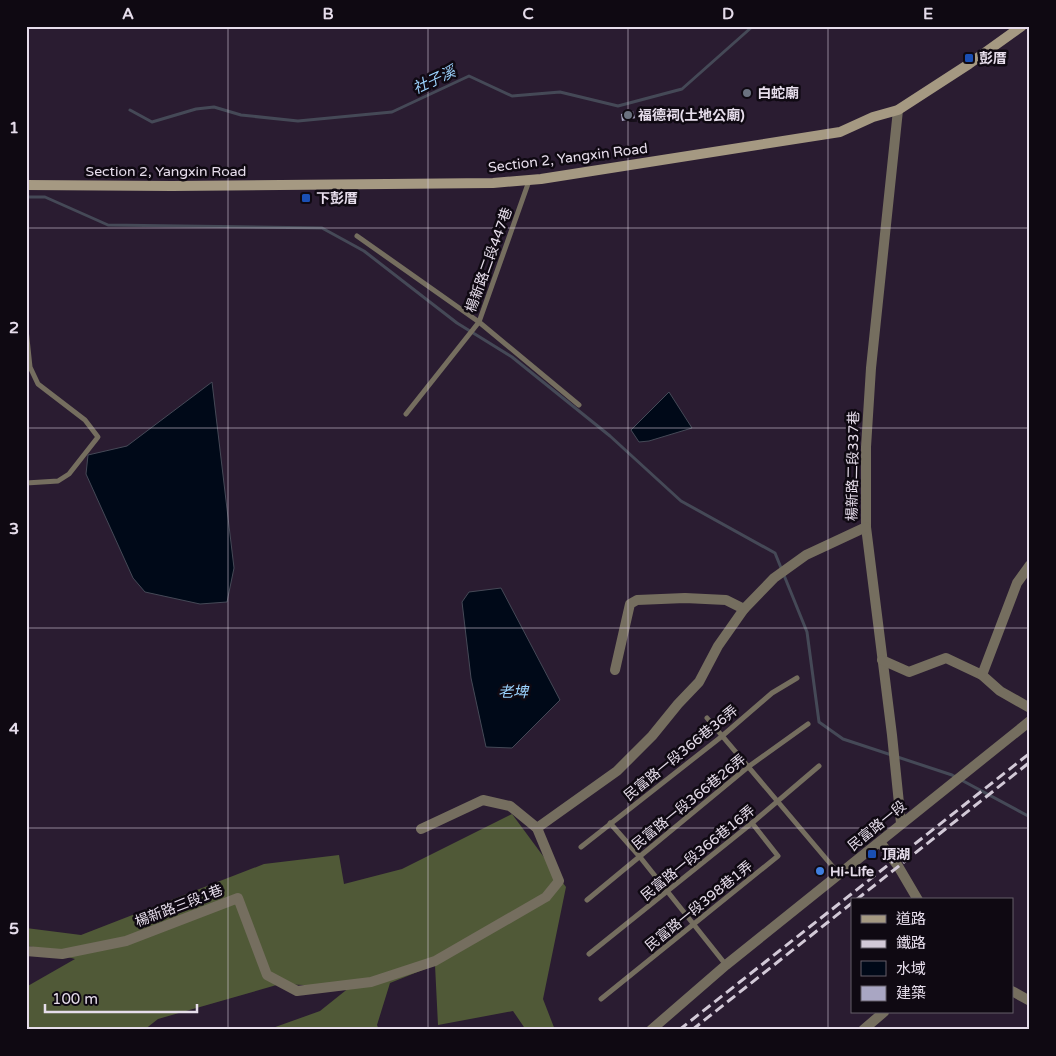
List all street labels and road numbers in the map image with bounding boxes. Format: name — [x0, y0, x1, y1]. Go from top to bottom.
street label: Section 2, Yangxin Road — [487, 140, 649, 176]
street label: Section 2, Yangxin Road — [86, 163, 246, 180]
street label: 楊新路二段447巷 — [462, 205, 516, 315]
street label: 楊新路二段337巷 — [844, 411, 862, 521]
street label: 民富路一段366巷36弄 — [620, 702, 742, 804]
street label: 民富路一段366巷26弄 — [628, 751, 750, 853]
street label: 民富路一段 — [844, 797, 910, 855]
street label: 民富路一段366巷16弄 — [637, 802, 759, 904]
street label: 民富路一段398巷1弄 — [642, 857, 756, 955]
street label: 楊新路三段1巷 — [133, 881, 225, 931]

